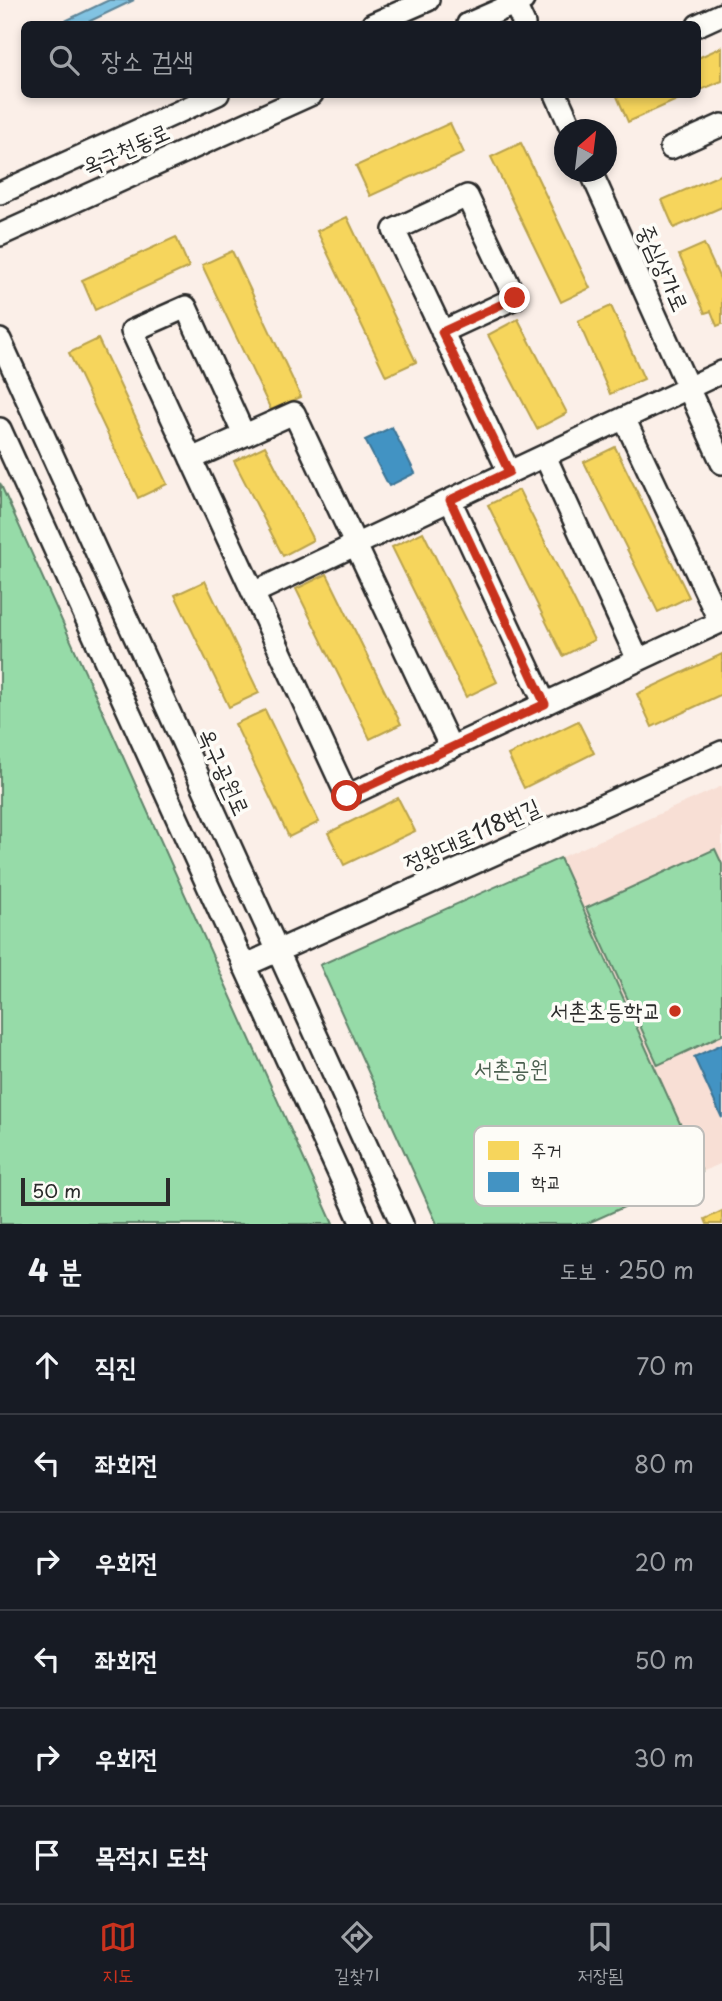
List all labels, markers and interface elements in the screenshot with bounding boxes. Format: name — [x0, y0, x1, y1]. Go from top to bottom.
search box — [21, 21, 701, 98]
text: 장소 검색 — [101, 40, 193, 79]
icon: search — [45, 41, 83, 79]
street label: 옥구천동로 — [76, 113, 175, 182]
north arrow — [554, 119, 617, 182]
street label: 중심상가로 — [630, 218, 699, 317]
route end — [499, 282, 530, 313]
street label: 옥구공원로 — [191, 722, 260, 821]
route start — [331, 780, 362, 811]
street label: 정왕대로118번길 — [398, 788, 545, 879]
place label: 서촌초등학교 — [550, 992, 661, 1027]
marker: 서촌초등학교 — [667, 1003, 683, 1019]
park label: 서촌공원 — [474, 1050, 548, 1085]
legend — [474, 1126, 704, 1206]
text: 주거 — [531, 1135, 562, 1163]
text: 학교 — [531, 1167, 562, 1195]
scale bar — [21, 1175, 170, 1207]
text: 50 m — [32, 1176, 81, 1204]
text: 4 분 — [28, 1247, 82, 1292]
text: 도보 · 250 m — [560, 1252, 694, 1287]
icon: ahead — [28, 1346, 66, 1384]
text: 직진 — [95, 1346, 137, 1385]
text: 70 m — [636, 1348, 694, 1383]
icon: left — [28, 1444, 66, 1482]
text: 좌회전 — [95, 1444, 158, 1483]
text: 80 m — [634, 1446, 694, 1481]
icon: right — [28, 1542, 66, 1580]
text: 우회전 — [95, 1542, 158, 1581]
text: 20 m — [635, 1544, 694, 1579]
icon: left — [28, 1640, 66, 1678]
text: 좌회전 — [95, 1640, 158, 1679]
text: 50 m — [634, 1642, 694, 1677]
icon: right — [28, 1738, 66, 1776]
text: 우회전 — [95, 1738, 158, 1777]
text: 30 m — [633, 1740, 694, 1775]
icon: arrive — [28, 1836, 66, 1874]
text: 목적지 도착 — [95, 1836, 208, 1875]
tab: 지도 — [99, 1918, 137, 1989]
tab: 길찾기 — [334, 1918, 380, 1989]
tab: 저장됨 — [577, 1918, 623, 1989]

